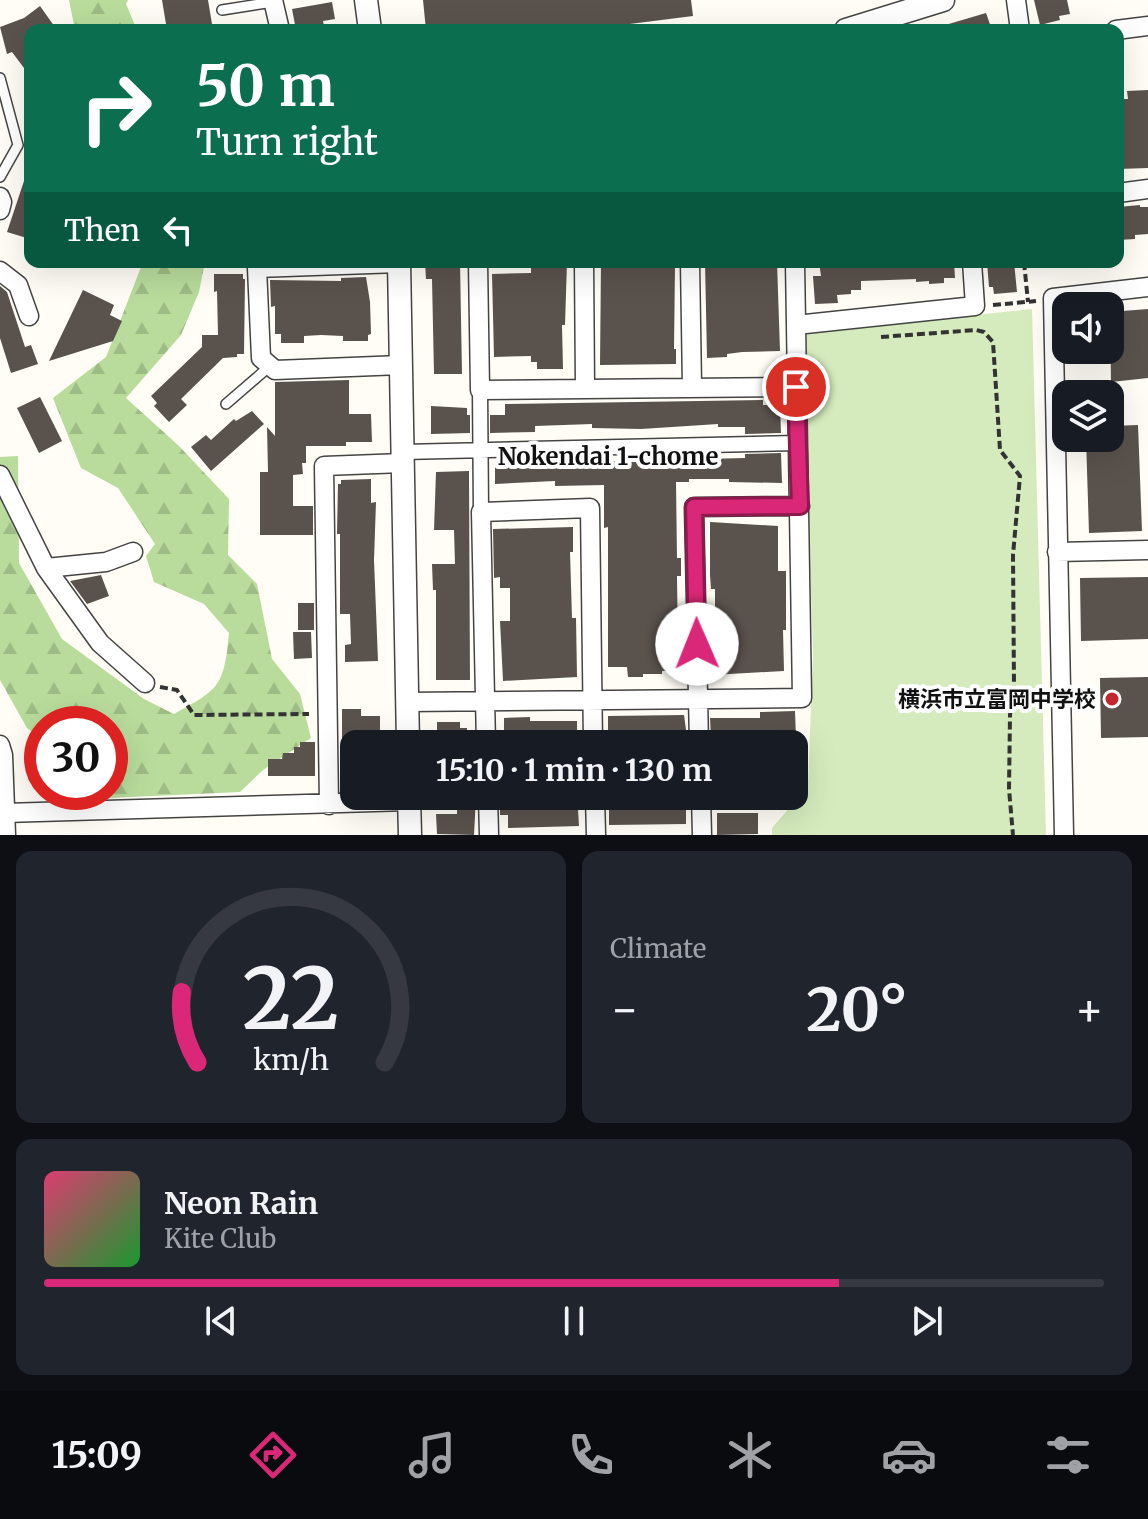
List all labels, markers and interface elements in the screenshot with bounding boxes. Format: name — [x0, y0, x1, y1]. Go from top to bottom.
text: 50 m — [196, 51, 335, 121]
icon: right — [64, 56, 168, 160]
text: Turn right — [196, 120, 378, 165]
icon: left — [156, 208, 200, 252]
text: Then — [64, 211, 140, 249]
map controls — [1052, 292, 1124, 452]
button: sound — [1052, 292, 1124, 364]
pin — [762, 353, 830, 421]
icon: arrive — [774, 365, 818, 409]
button: layers — [1052, 380, 1124, 452]
district label: Nokendai 1-chome — [498, 441, 718, 472]
position arrow — [655, 602, 739, 686]
place label: 横浜市立富岡中学校 — [898, 685, 1096, 713]
marker: 横浜市立富岡中学校 — [1103, 690, 1121, 708]
speed limit sign: 30 — [24, 706, 128, 810]
text: 15:10 · 1 min · 130 m — [436, 751, 712, 789]
text: Climate — [610, 932, 706, 965]
text: 22 — [243, 947, 339, 1052]
text: 20° — [806, 972, 908, 1047]
text: − — [610, 982, 639, 1037]
text: + — [1075, 982, 1104, 1037]
text: km/h — [253, 1042, 329, 1078]
text: Neon Rain — [164, 1184, 318, 1222]
text: Kite Club — [164, 1222, 276, 1255]
icon: previous — [199, 1299, 243, 1343]
icon: pause — [552, 1299, 596, 1343]
icon: next — [905, 1299, 949, 1343]
icon: directions — [245, 1427, 301, 1483]
icon: music — [404, 1427, 460, 1483]
icon: phone — [563, 1427, 619, 1483]
icon: climate — [722, 1427, 778, 1483]
icon: car — [881, 1427, 937, 1483]
icon: filters — [1040, 1427, 1096, 1483]
text: 15:09 — [52, 1433, 142, 1478]

